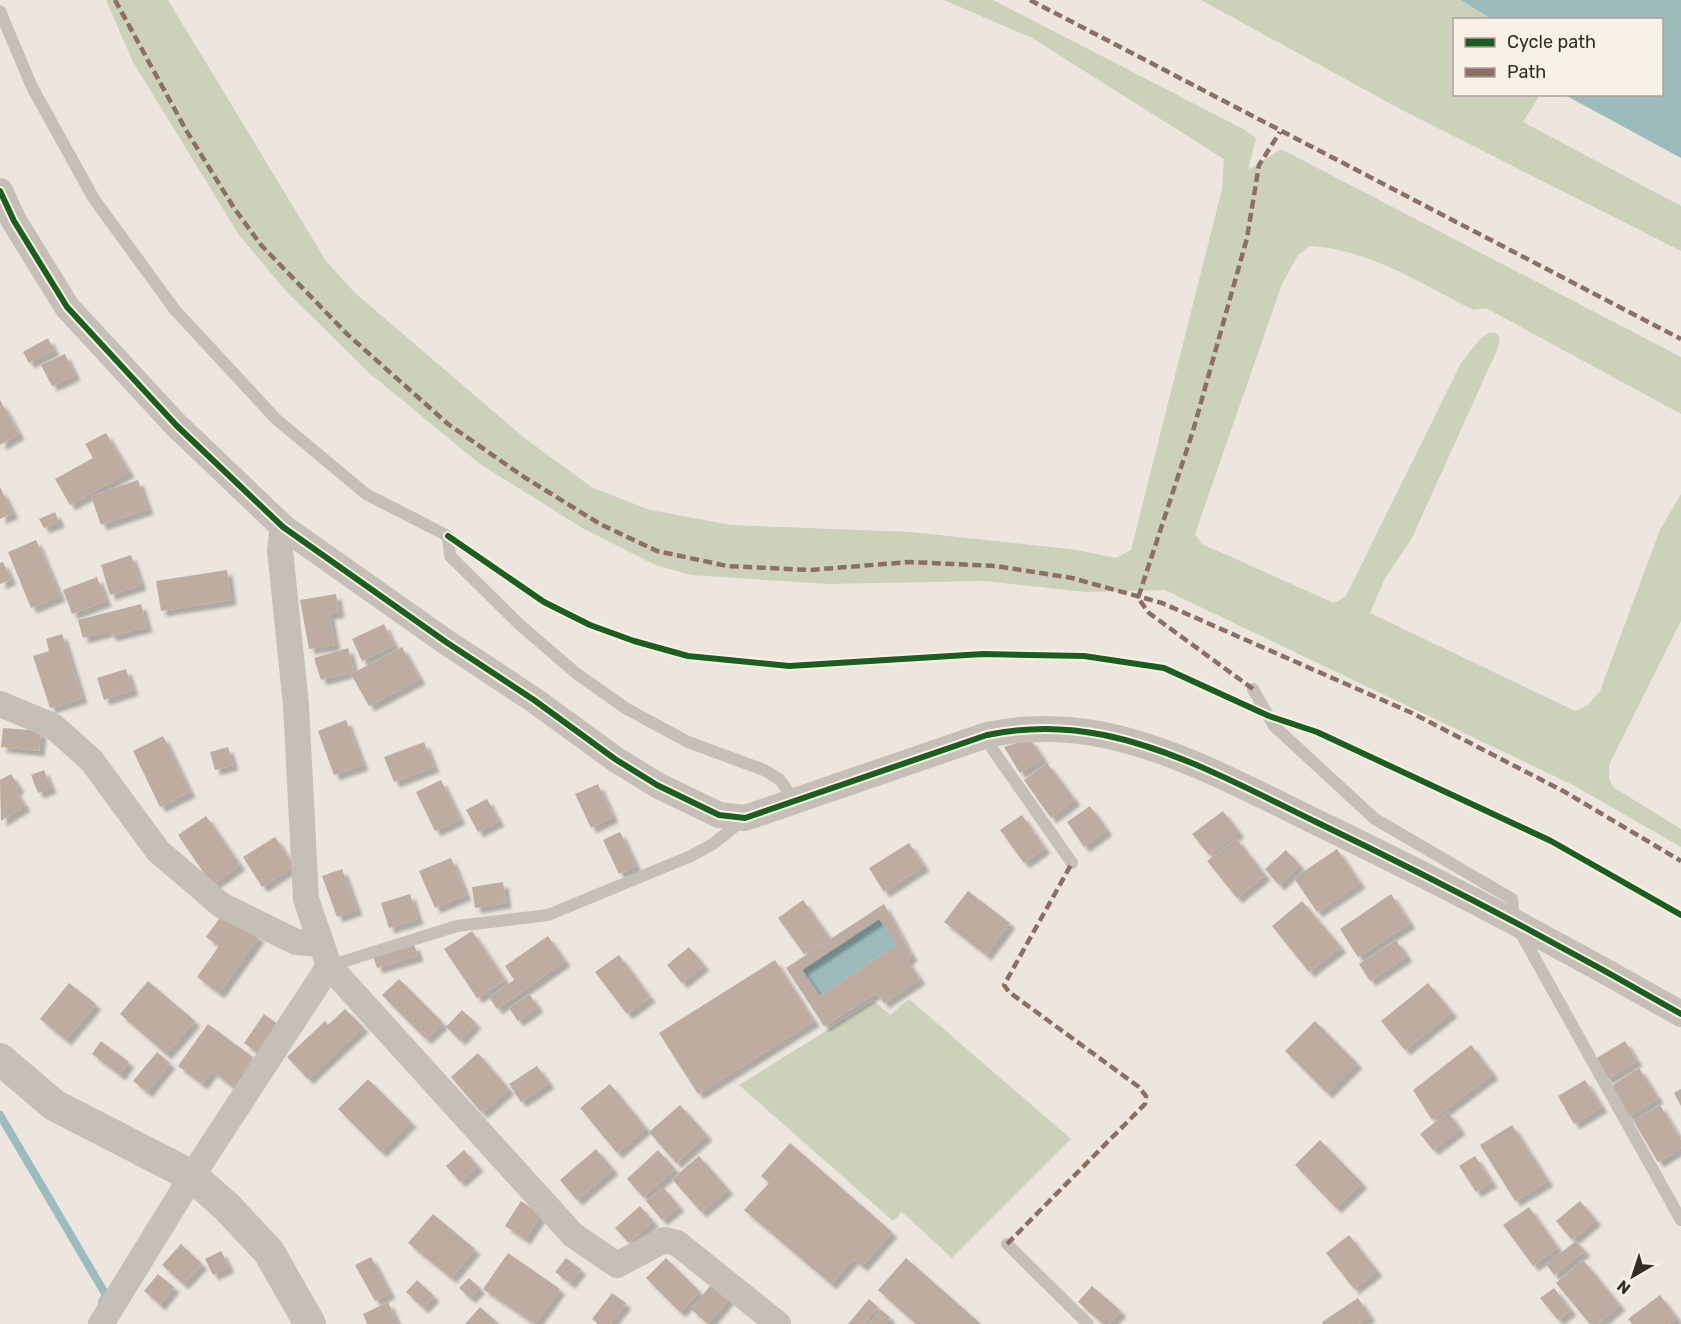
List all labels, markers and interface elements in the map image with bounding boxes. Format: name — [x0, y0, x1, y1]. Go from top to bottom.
legend — [1453, 18, 1663, 96]
text: Cycle path — [1507, 31, 1596, 53]
text: Path — [1507, 61, 1546, 83]
north arrow — [1603, 1246, 1663, 1306]
text: N — [1613, 1276, 1634, 1298]

